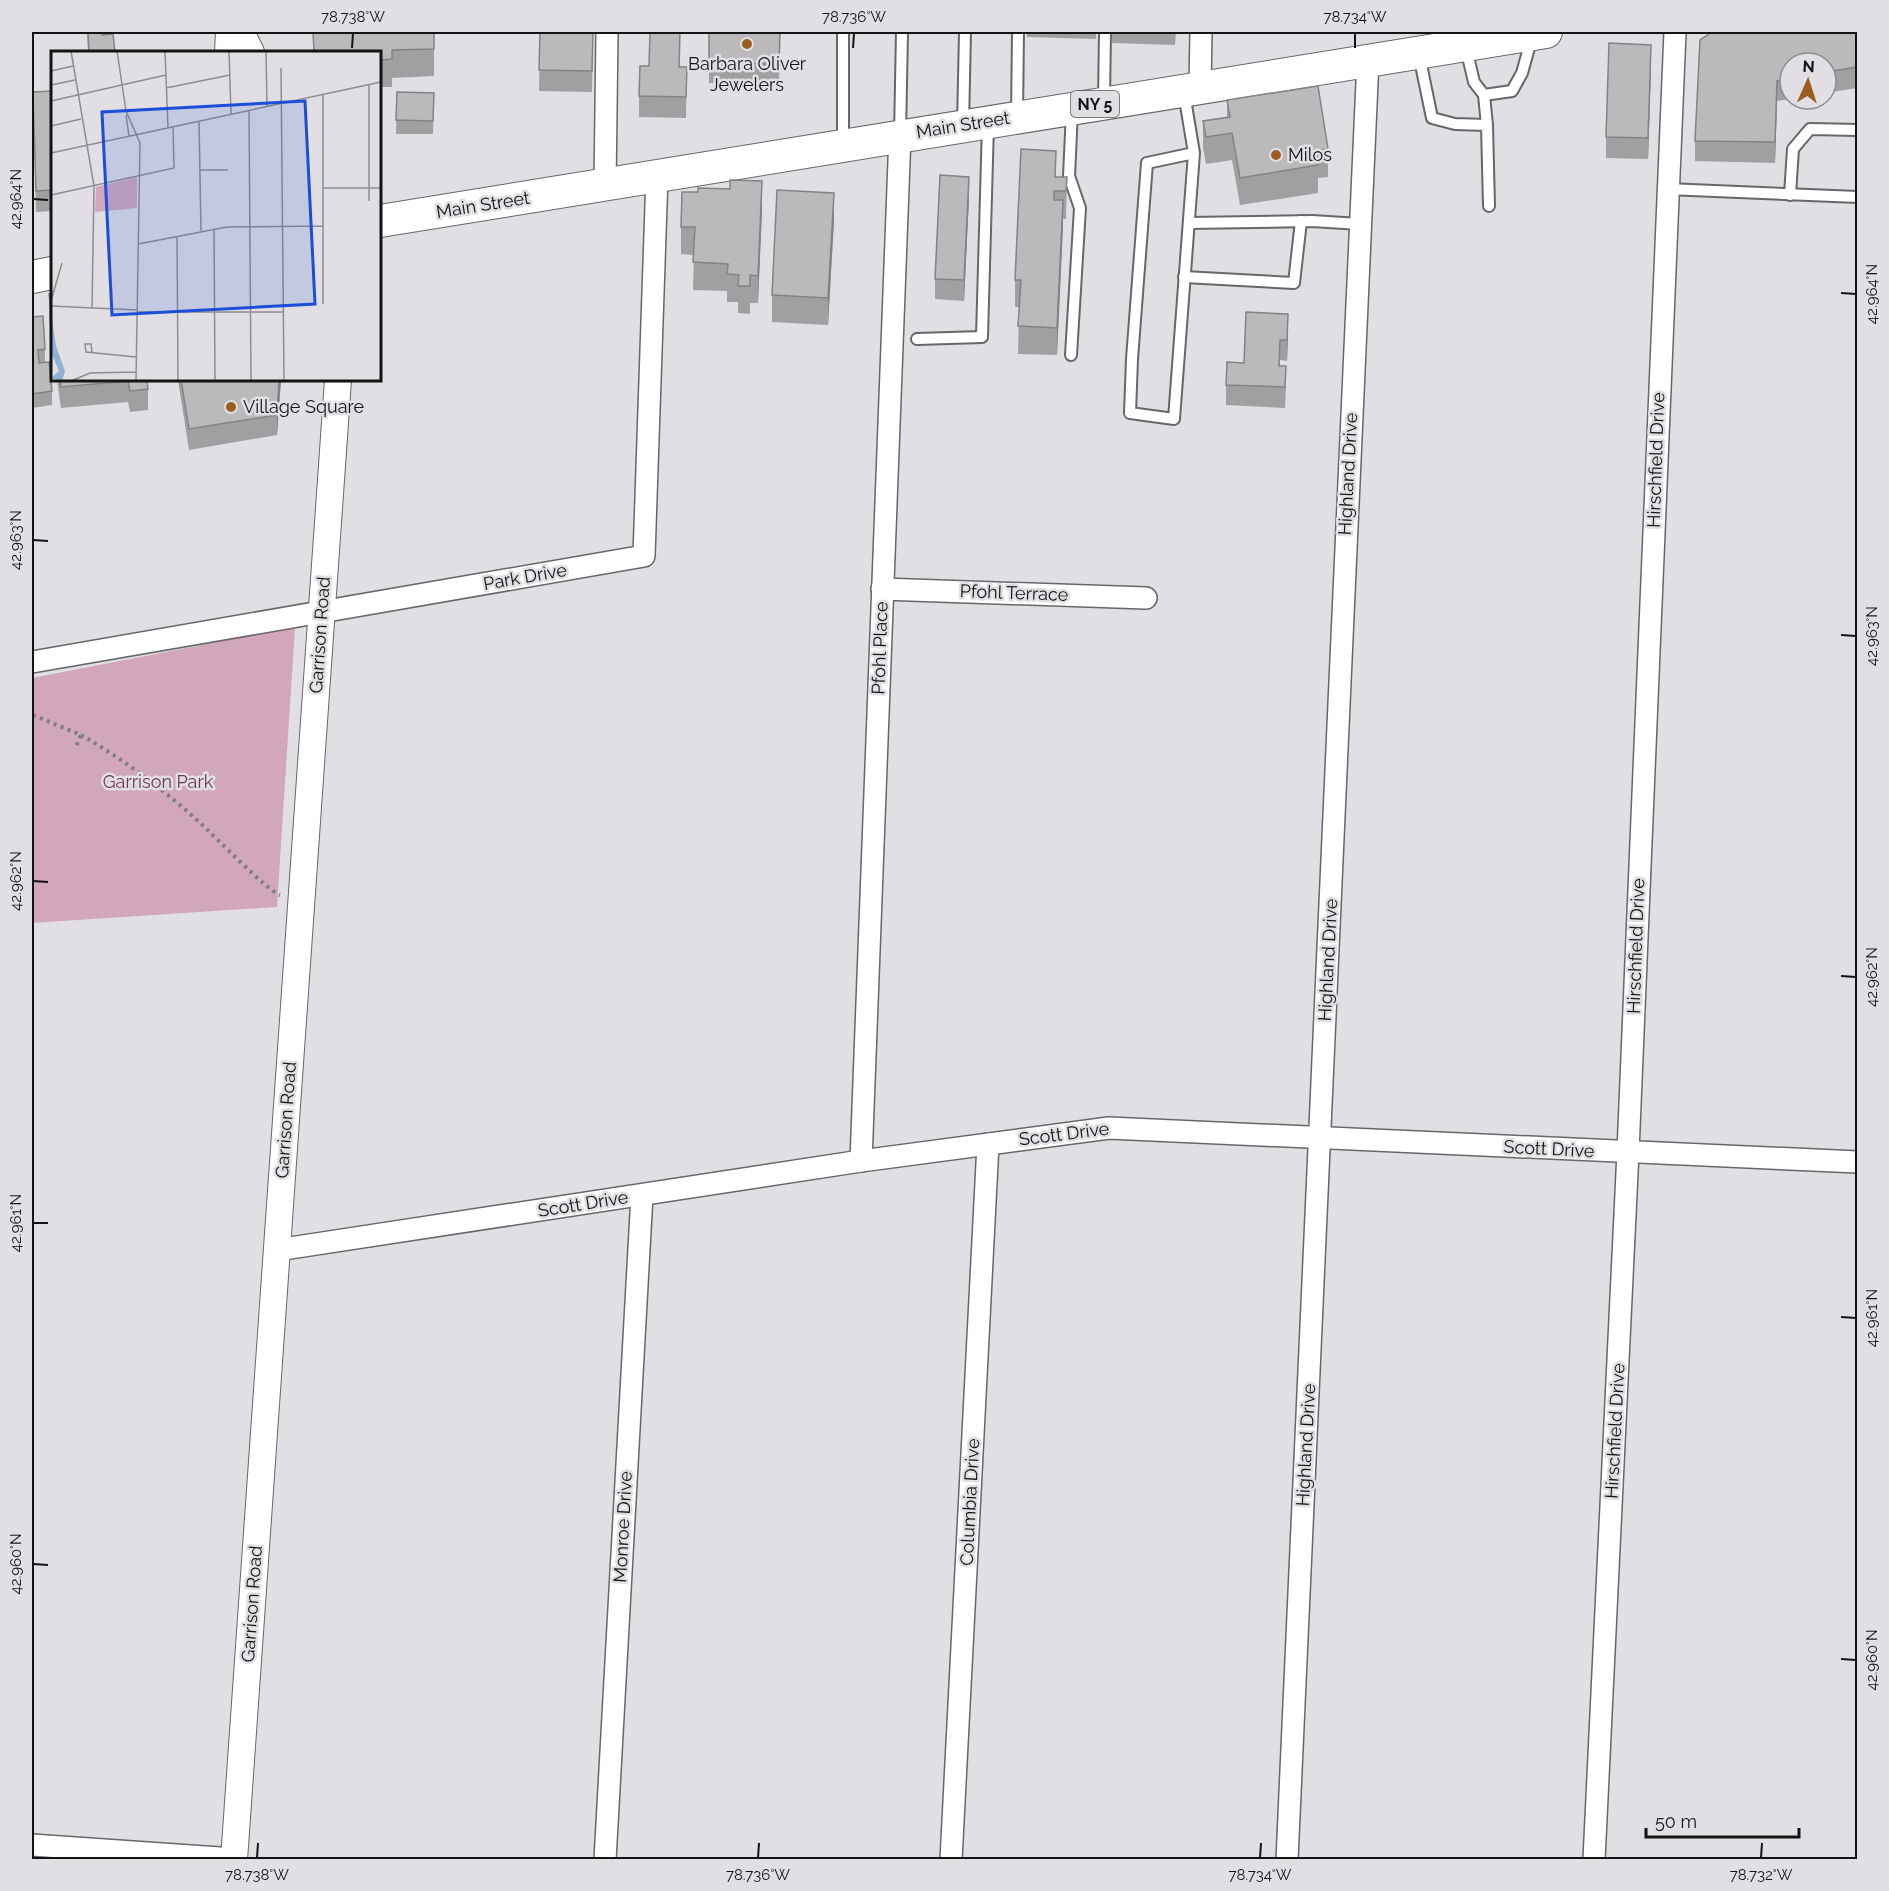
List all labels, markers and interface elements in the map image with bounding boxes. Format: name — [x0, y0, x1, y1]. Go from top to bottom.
text: 78.738°W — [321, 8, 385, 26]
text: 78.736°W — [822, 8, 886, 26]
text: 78.734°W — [1323, 8, 1387, 26]
marker: Barbara Oliver Jewelers — [740, 37, 754, 51]
inset map — [51, 51, 381, 381]
north arrow — [1778, 51, 1838, 111]
place label: Barbara Oliver Jewelers — [688, 53, 807, 95]
text: N — [1802, 57, 1815, 76]
road number: NY 5 — [1071, 91, 1119, 117]
street label: Main Street — [915, 107, 1011, 142]
place label: Milos — [1288, 144, 1332, 165]
marker: Milos — [1269, 148, 1283, 162]
text: 42.964°N — [7, 169, 25, 229]
street label: Main Street — [435, 187, 531, 222]
text: 42.964°N — [1863, 264, 1881, 324]
street label: Hirschfield Drive — [1643, 391, 1668, 528]
place label: Village Square — [243, 396, 365, 417]
marker: Village Square — [224, 400, 238, 414]
street label: Highland Drive — [1334, 412, 1361, 536]
text: 42.963°N — [7, 510, 25, 570]
street label: Park Drive — [482, 559, 569, 594]
street label: Garrison Road — [305, 576, 334, 694]
street label: Pfohl Terrace — [959, 580, 1069, 605]
street label: Pfohl Place — [867, 601, 892, 695]
text: 42.963°N — [1863, 606, 1881, 666]
park label: Garrison Park — [103, 771, 214, 792]
text: 42.962°N — [7, 851, 25, 911]
street label: Hirschfield Drive — [1623, 877, 1648, 1014]
street label: Highland Drive — [1314, 898, 1341, 1022]
text: 42.962°N — [1863, 947, 1881, 1007]
street label: Garrison Road — [271, 1061, 300, 1179]
street label: Scott Drive — [1018, 1117, 1111, 1149]
street label: Scott Drive — [1503, 1136, 1595, 1161]
street label: Scott Drive — [536, 1186, 630, 1221]
text: 42.961°N — [7, 1194, 25, 1252]
text: 42.961°N — [1863, 1289, 1881, 1347]
street label: Hirschfield Drive — [1600, 1362, 1629, 1499]
street label: Highland Drive — [1292, 1383, 1319, 1507]
street label: Columbia Drive — [956, 1437, 983, 1566]
street label: Monroe Drive — [609, 1470, 636, 1583]
text: 42.960°N — [7, 1533, 25, 1595]
street label: Garrison Road — [237, 1545, 266, 1663]
text: 42.960°N — [1863, 1629, 1881, 1691]
scale bar — [1646, 1801, 1799, 1839]
text: 50 m — [1655, 1811, 1697, 1832]
text: 78.738°W — [225, 1866, 289, 1884]
text: 78.736°W — [726, 1866, 790, 1884]
text: 78.734°W — [1228, 1866, 1292, 1884]
text: 78.732°W — [1730, 1866, 1793, 1884]

